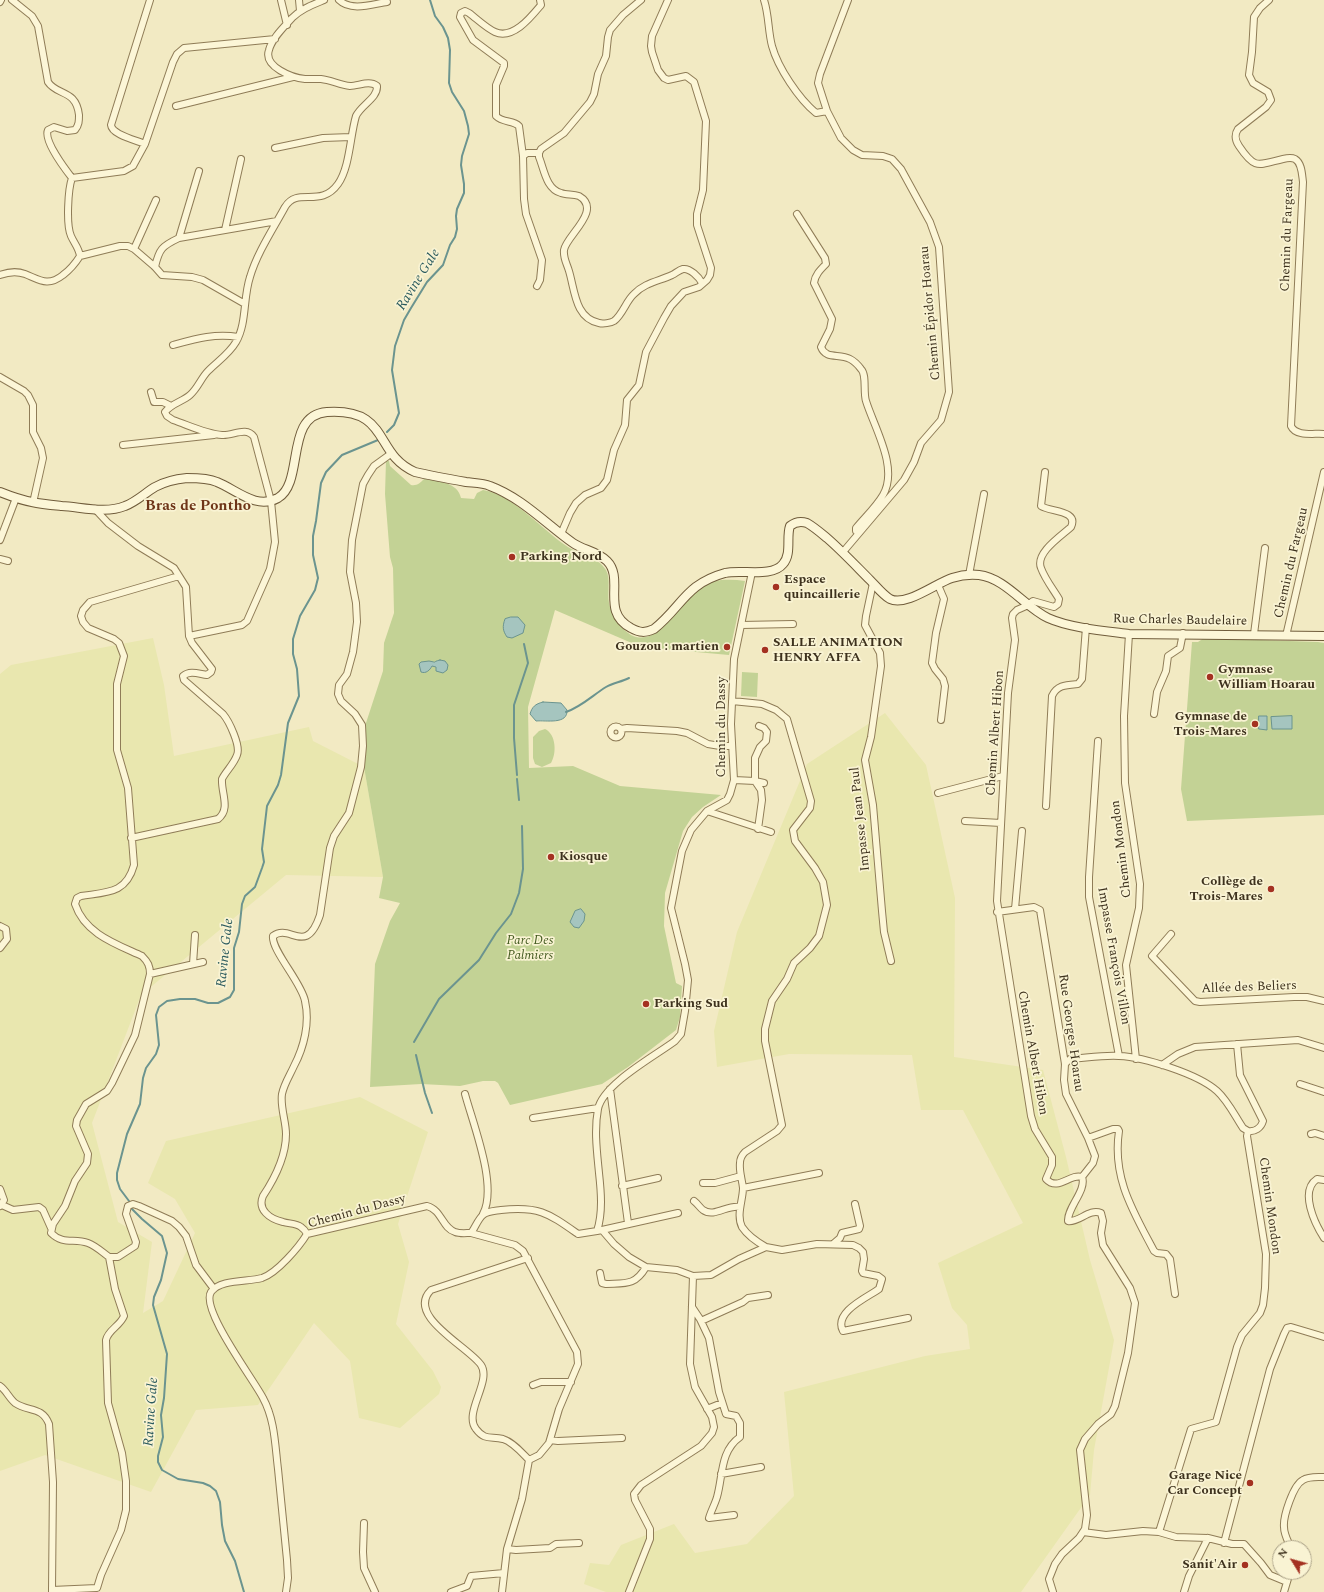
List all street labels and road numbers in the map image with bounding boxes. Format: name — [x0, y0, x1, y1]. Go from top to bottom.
street label: Chemin du Fargeau — [1278, 178, 1298, 292]
street label: Chemin Épidor Hoarau — [917, 245, 945, 381]
street label: Chemin du Fargeau — [1272, 506, 1312, 620]
street label: Rue Charles Baudelaire — [1113, 612, 1247, 630]
street label: Chemin Albert Hibon — [984, 670, 1008, 796]
street label: Chemin du Dassy — [714, 677, 730, 777]
street label: Impasse Jean Paul — [848, 766, 874, 872]
street label: Chemin Mondon — [1108, 799, 1136, 899]
street label: Impasse François Villon — [1093, 886, 1133, 1026]
street label: Rue Georges Hoarau — [1054, 973, 1086, 1093]
street label: Allée des Beliers — [1201, 979, 1297, 997]
street label: Chemin Albert Hibon — [1013, 990, 1051, 1116]
street label: Chemin Mondon — [1254, 1156, 1284, 1256]
street label: Chemin du Dassy — [306, 1191, 408, 1233]

